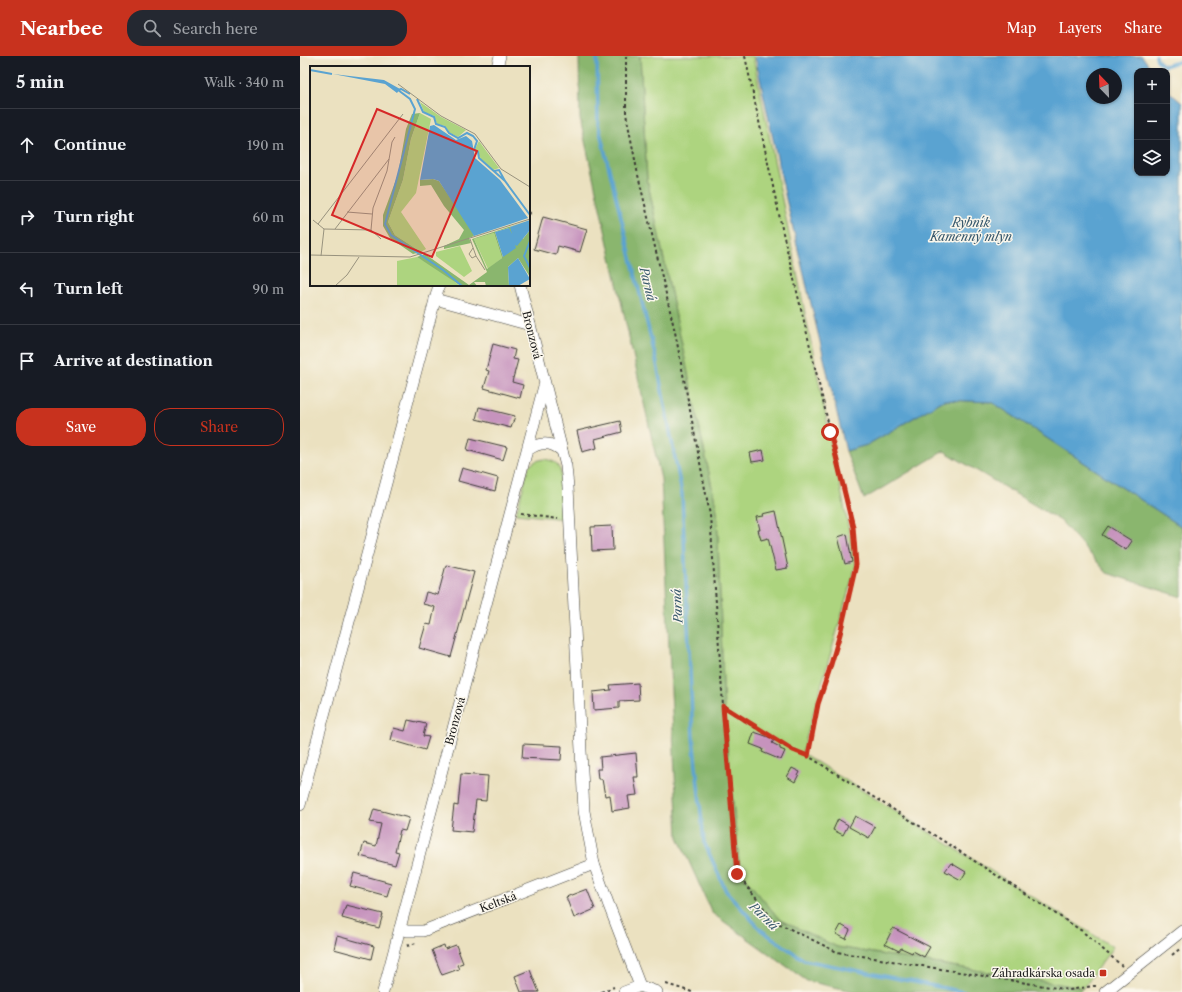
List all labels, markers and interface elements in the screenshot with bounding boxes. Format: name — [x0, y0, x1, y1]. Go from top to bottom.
search box — [127, 10, 407, 46]
text: Nearbee — [20, 17, 103, 40]
icon: search — [141, 17, 163, 39]
text: Search here — [173, 19, 258, 38]
text: Map — [1006, 19, 1036, 37]
text: Layers — [1058, 19, 1102, 37]
text: Share — [1124, 19, 1162, 37]
inset map — [310, 66, 530, 286]
north arrow — [1086, 68, 1122, 104]
map controls — [1134, 68, 1170, 176]
button: + — [1134, 68, 1170, 104]
text: 5 min — [16, 72, 64, 92]
text: Walk · 340 m — [204, 74, 284, 90]
button: − — [1134, 104, 1170, 140]
icon: ahead — [16, 134, 38, 156]
text: Continue — [54, 135, 126, 154]
text: 190 m — [247, 137, 284, 153]
button: layers — [1134, 140, 1170, 176]
icon: right — [16, 206, 38, 228]
text: Turn right — [54, 207, 134, 226]
text: 60 m — [253, 209, 284, 225]
water label: Rybník Kamenný mlyn — [929, 215, 1012, 244]
water label: Parná — [636, 265, 659, 302]
icon: left — [16, 278, 38, 300]
text: Turn left — [54, 279, 123, 298]
text: 90 m — [253, 281, 284, 297]
street label: Bronzová — [519, 309, 545, 361]
icon: arrive — [16, 350, 38, 372]
text: Arrive at destination — [54, 351, 213, 370]
button: Save — [16, 408, 146, 446]
button: Share — [154, 408, 284, 446]
route start — [821, 423, 839, 441]
water label: Parná — [669, 589, 685, 624]
street label: Bronzová — [442, 695, 468, 747]
route end — [728, 865, 746, 883]
street label: Keltská — [478, 889, 519, 915]
water label: Parná — [746, 898, 781, 933]
place label: Záhradkárska osada — [992, 966, 1095, 980]
marker: Záhradkárska osada — [1098, 968, 1108, 978]

